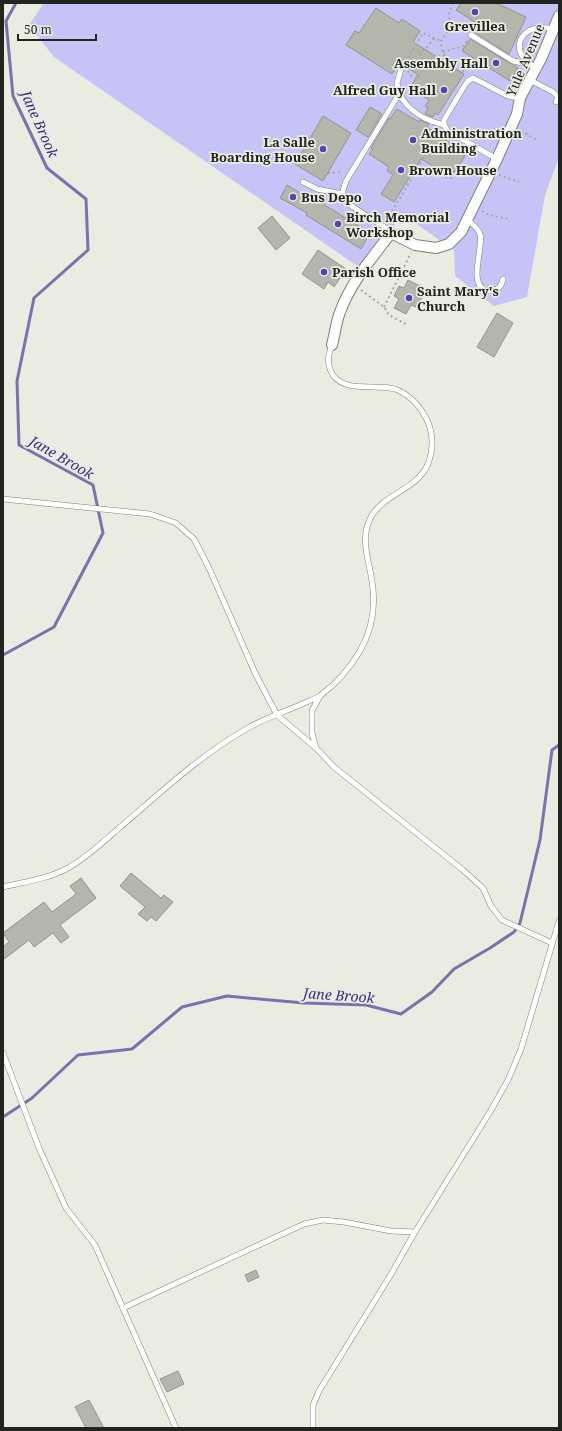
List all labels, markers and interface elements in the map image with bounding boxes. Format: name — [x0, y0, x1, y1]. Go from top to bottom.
marker: Grevillea — [470, 7, 480, 17]
scale bar — [18, 16, 96, 42]
place label: Grevillea — [444, 17, 506, 35]
text: 50 m — [24, 21, 52, 38]
street label: Yule Avenue — [501, 21, 548, 100]
place label: Assembly Hall — [394, 54, 488, 72]
marker: Assembly Hall — [491, 58, 501, 68]
place label: Alfred Guy Hall — [333, 81, 436, 99]
water label: Jane Brook — [16, 85, 64, 161]
marker: Alfred Guy Hall — [439, 85, 449, 95]
place label: Administration Building — [421, 124, 522, 157]
place label: La Salle Boarding House — [210, 133, 315, 166]
marker: Administration Building — [408, 135, 418, 145]
marker: La Salle Boarding House — [318, 144, 328, 154]
place label: Brown House — [409, 161, 497, 179]
marker: Brown House — [396, 165, 406, 175]
place label: Bus Depo — [301, 188, 362, 206]
marker: Bus Depo — [288, 192, 298, 202]
place label: Birch Memorial Workshop — [346, 208, 450, 241]
marker: Birch Memorial Workshop — [333, 219, 343, 229]
place label: Parish Office — [332, 263, 416, 281]
marker: Parish Office — [319, 267, 329, 277]
place label: Saint Mary's Church — [417, 282, 499, 315]
marker: Saint Mary's Church — [404, 293, 414, 303]
water label: Jane Brook — [24, 429, 99, 484]
water label: Jane Brook — [300, 983, 376, 1007]

